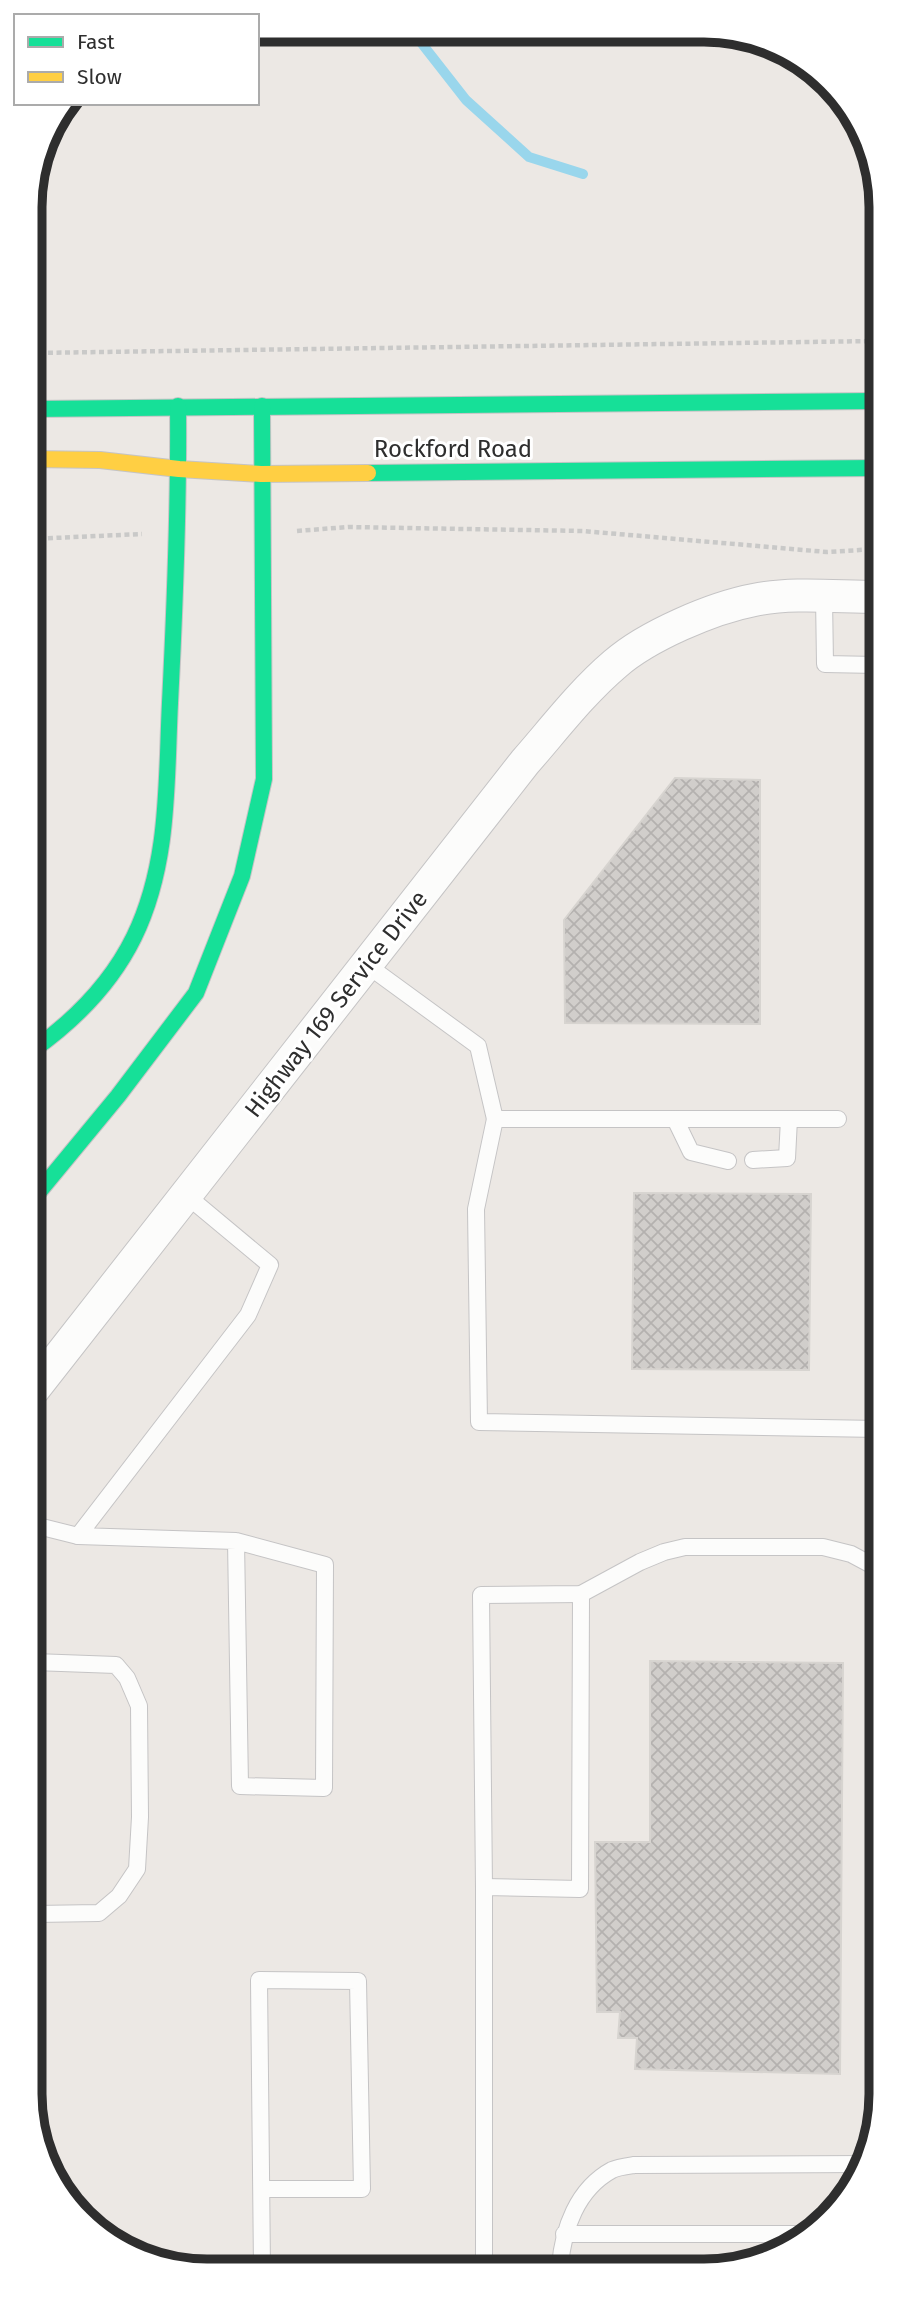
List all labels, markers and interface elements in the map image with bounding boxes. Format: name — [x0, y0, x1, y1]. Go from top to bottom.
legend — [14, 14, 259, 105]
text: Fast — [77, 29, 115, 55]
text: Slow — [77, 64, 122, 90]
street label: Rockford Road — [374, 435, 532, 463]
street label: Highway 169 Service Drive — [239, 885, 433, 1123]

